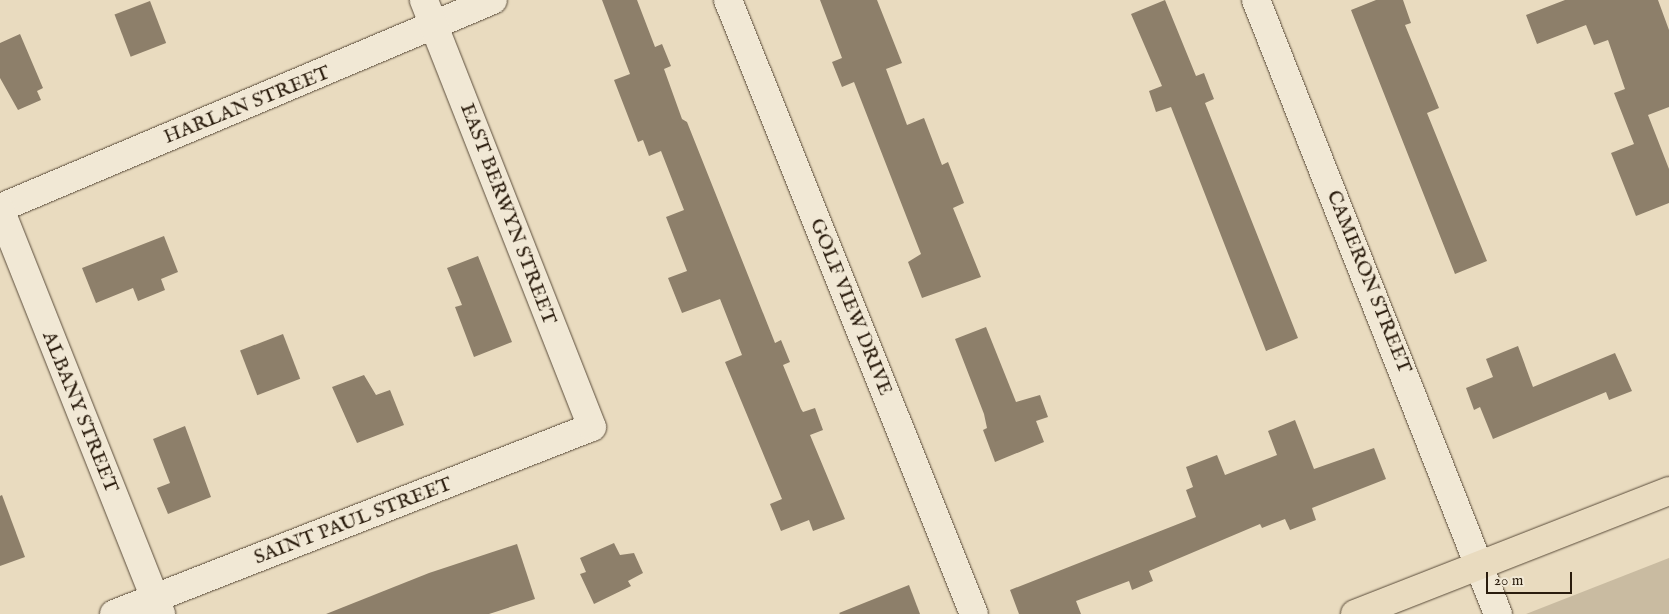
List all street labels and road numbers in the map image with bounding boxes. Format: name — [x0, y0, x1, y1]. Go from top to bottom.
street label: HARLAN STREET — [160, 61, 334, 149]
street label: EAST BERWYN STREET — [455, 100, 561, 328]
street label: CAMERON STREET — [1321, 187, 1417, 377]
street label: GOLF VIEW DRIVE — [805, 215, 897, 399]
street label: ALBANY STREET — [37, 328, 123, 496]
street label: SAINT PAUL STREET — [251, 472, 455, 570]

